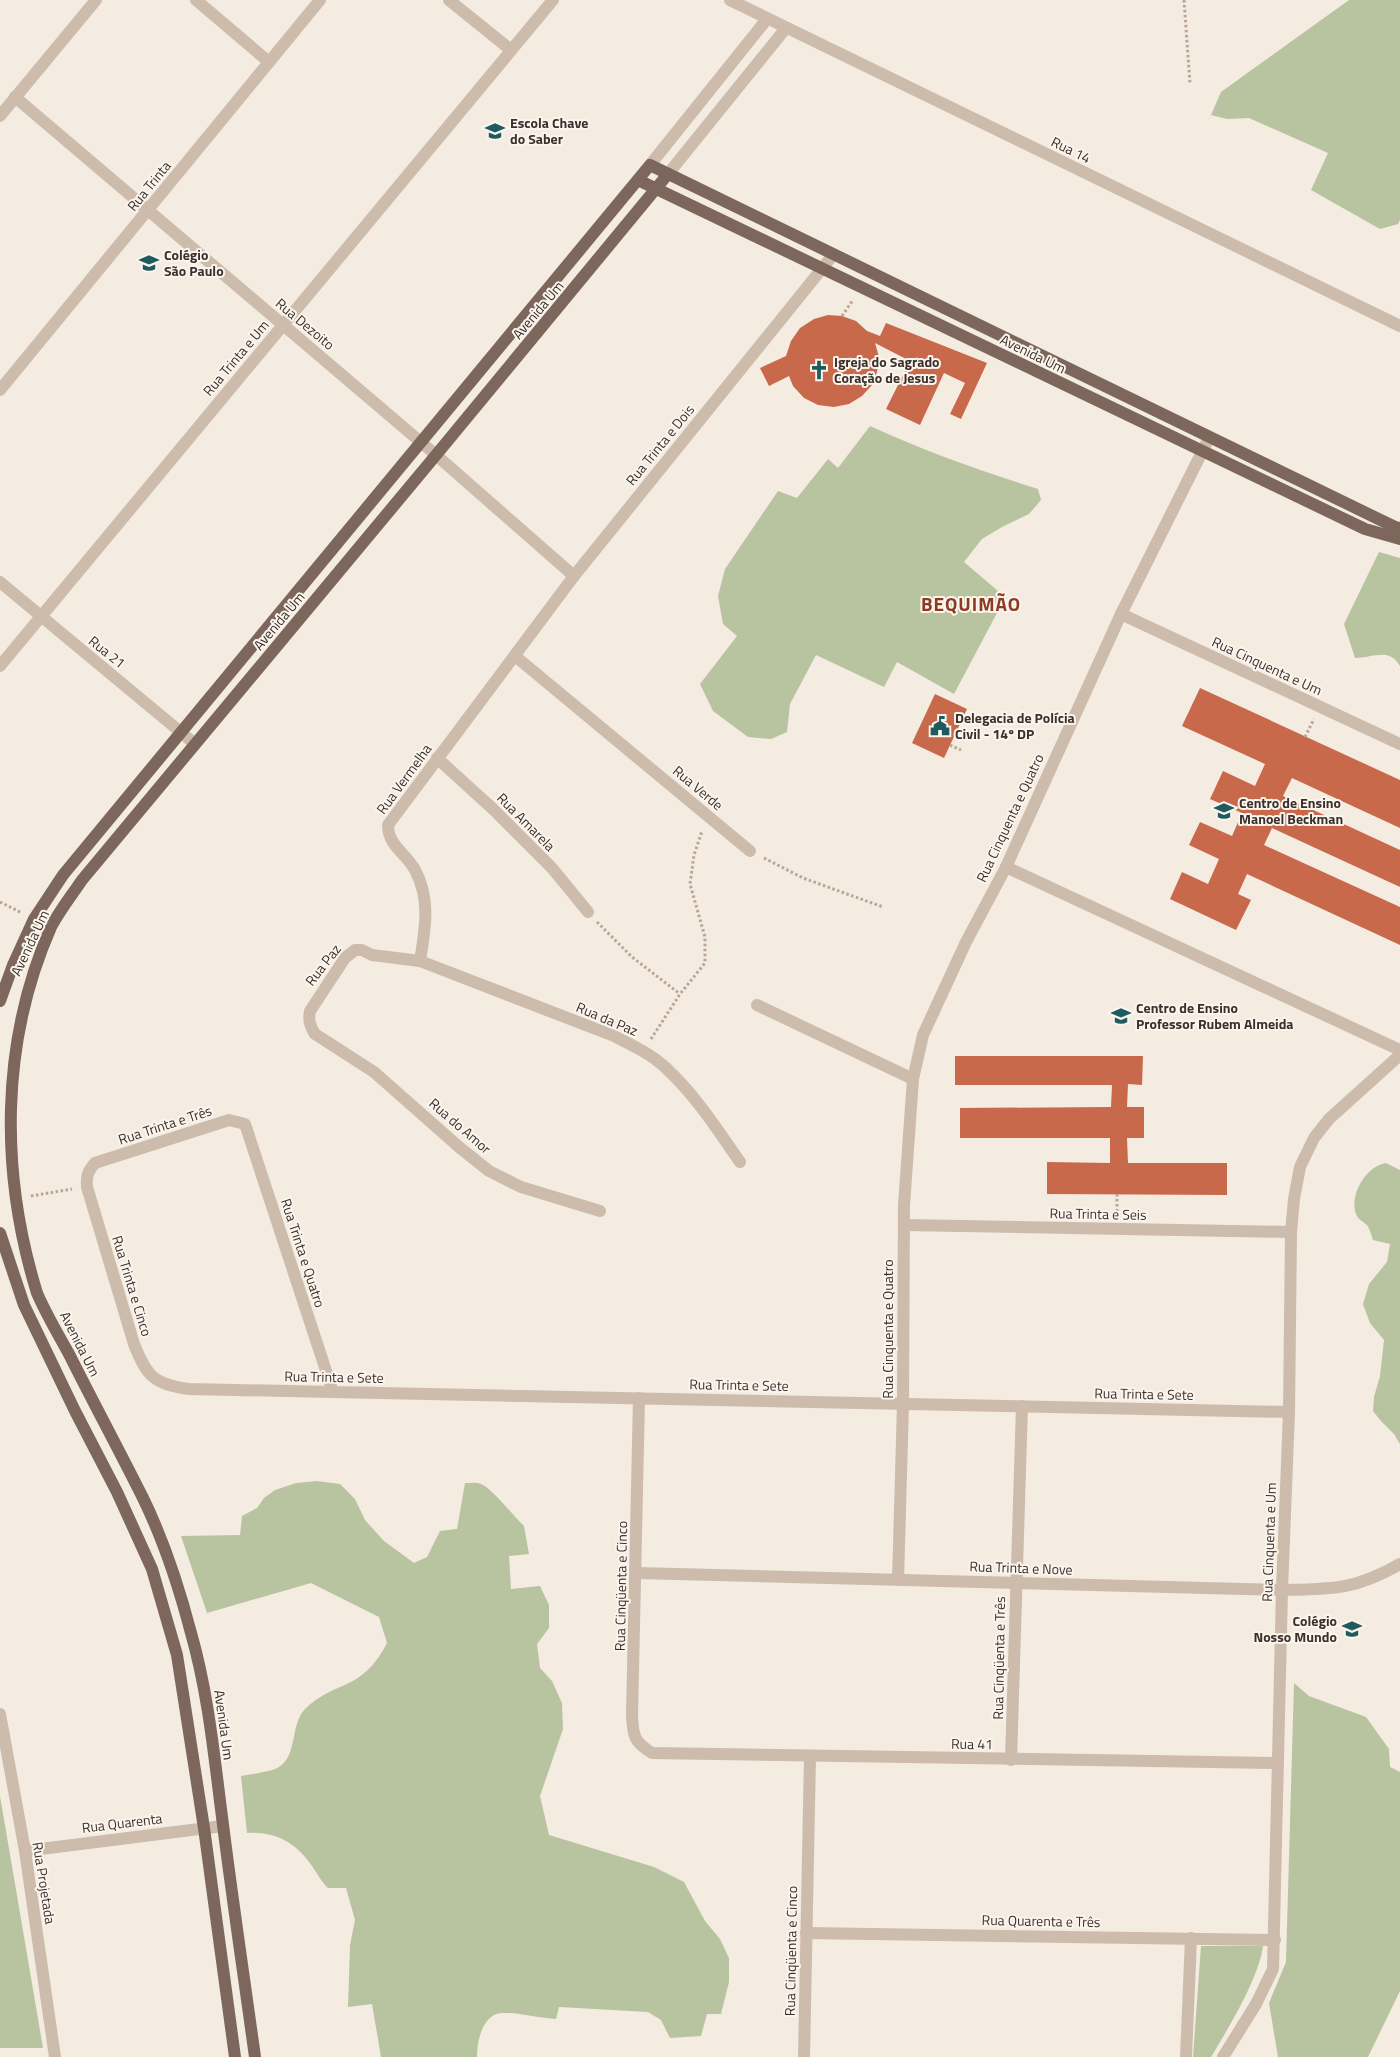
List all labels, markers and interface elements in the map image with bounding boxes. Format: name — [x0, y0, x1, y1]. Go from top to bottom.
place label: Escola Chave do Saber — [510, 112, 588, 149]
school or university icon: Escola Chave do Saber — [484, 120, 506, 142]
street label: Rua 14 — [1048, 131, 1095, 168]
street label: Rua Trinta — [122, 156, 176, 215]
place label: Colégio São Paulo — [164, 244, 224, 281]
school or university icon: Colégio São Paulo — [138, 252, 160, 274]
street label: Avenida Um — [507, 276, 568, 343]
street label: Rua Dezoito — [271, 293, 339, 355]
street label: Rua Trinta e Um — [198, 315, 274, 400]
street label: Avenida Um — [997, 329, 1070, 378]
place label: Igreja do Sagrado Coração de Jesus — [834, 351, 940, 388]
church icon: Igreja do Sagrado Coração de Jesus — [808, 359, 830, 381]
street label: Rua Trinta e Dois — [620, 400, 699, 490]
street label: Avenida Um — [248, 587, 309, 654]
district label: BEQUIMÃO — [921, 589, 1021, 618]
street label: Rua 21 — [84, 630, 130, 673]
street label: Rua Cinquenta e Um — [1209, 631, 1326, 700]
place label: Delegacia de Polícia Civil - 14º DP — [955, 707, 1075, 744]
public building icon: Delegacia de Polícia Civil - 14º DP — [929, 715, 951, 737]
street label: Rua Vermelha — [371, 739, 436, 818]
street label: Rua Cinquenta e Quatro — [971, 750, 1049, 885]
street label: Rua Verde — [669, 760, 728, 815]
street label: Rua Amarela — [492, 788, 560, 856]
place label: Centro de Ensino Manoel Beckman — [1239, 792, 1343, 829]
school or university icon: Centro de Ensino Manoel Beckman — [1213, 800, 1235, 822]
street label: Avenida Um — [5, 906, 54, 979]
street label: Rua Paz — [300, 939, 346, 990]
street label: Rua da Paz — [573, 996, 641, 1041]
place label: Centro de Ensino Professor Rubem Almeida — [1136, 997, 1294, 1034]
school or university icon: Centro de Ensino Professor Rubem Almeida — [1110, 1005, 1132, 1027]
street label: Rua do Amor — [425, 1093, 496, 1159]
street label: Rua Trinta e Três — [115, 1100, 214, 1150]
street label: Rua Trinta e Quatro — [276, 1196, 331, 1310]
street label: Rua Trinta e Seis — [1049, 1202, 1147, 1225]
street label: Rua Trinta e Cinco — [107, 1233, 158, 1339]
street label: Rua Cinquenta e Quatro — [877, 1259, 898, 1399]
street label: Avenida Um — [55, 1308, 106, 1380]
street label: Rua Trinta e Sete — [284, 1365, 384, 1388]
street label: Rua Trinta e Sete — [689, 1373, 789, 1396]
street label: Rua Trinta e Sete — [1094, 1382, 1194, 1405]
street label: Rua Cinquenta e Um — [1256, 1482, 1281, 1602]
street label: Rua Cinqüenta e Cinco — [609, 1521, 632, 1651]
street label: Rua Trinta e Nove — [969, 1555, 1073, 1580]
street label: Rua Cinqüenta e Três — [987, 1596, 1010, 1720]
place label: Colégio Nosso Mundo — [1254, 1610, 1337, 1647]
school or university icon: Colégio Nosso Mundo — [1341, 1618, 1363, 1640]
street label: Avenida Um — [209, 1689, 240, 1761]
street label: Rua 41 — [951, 1733, 993, 1754]
street label: Rua Quarenta — [80, 1807, 163, 1838]
street label: Rua Projetada — [28, 1840, 61, 1926]
street label: Rua Cinqüenta e Cinco — [779, 1886, 802, 2016]
street label: Rua Quarenta e Três — [982, 1909, 1101, 1932]

